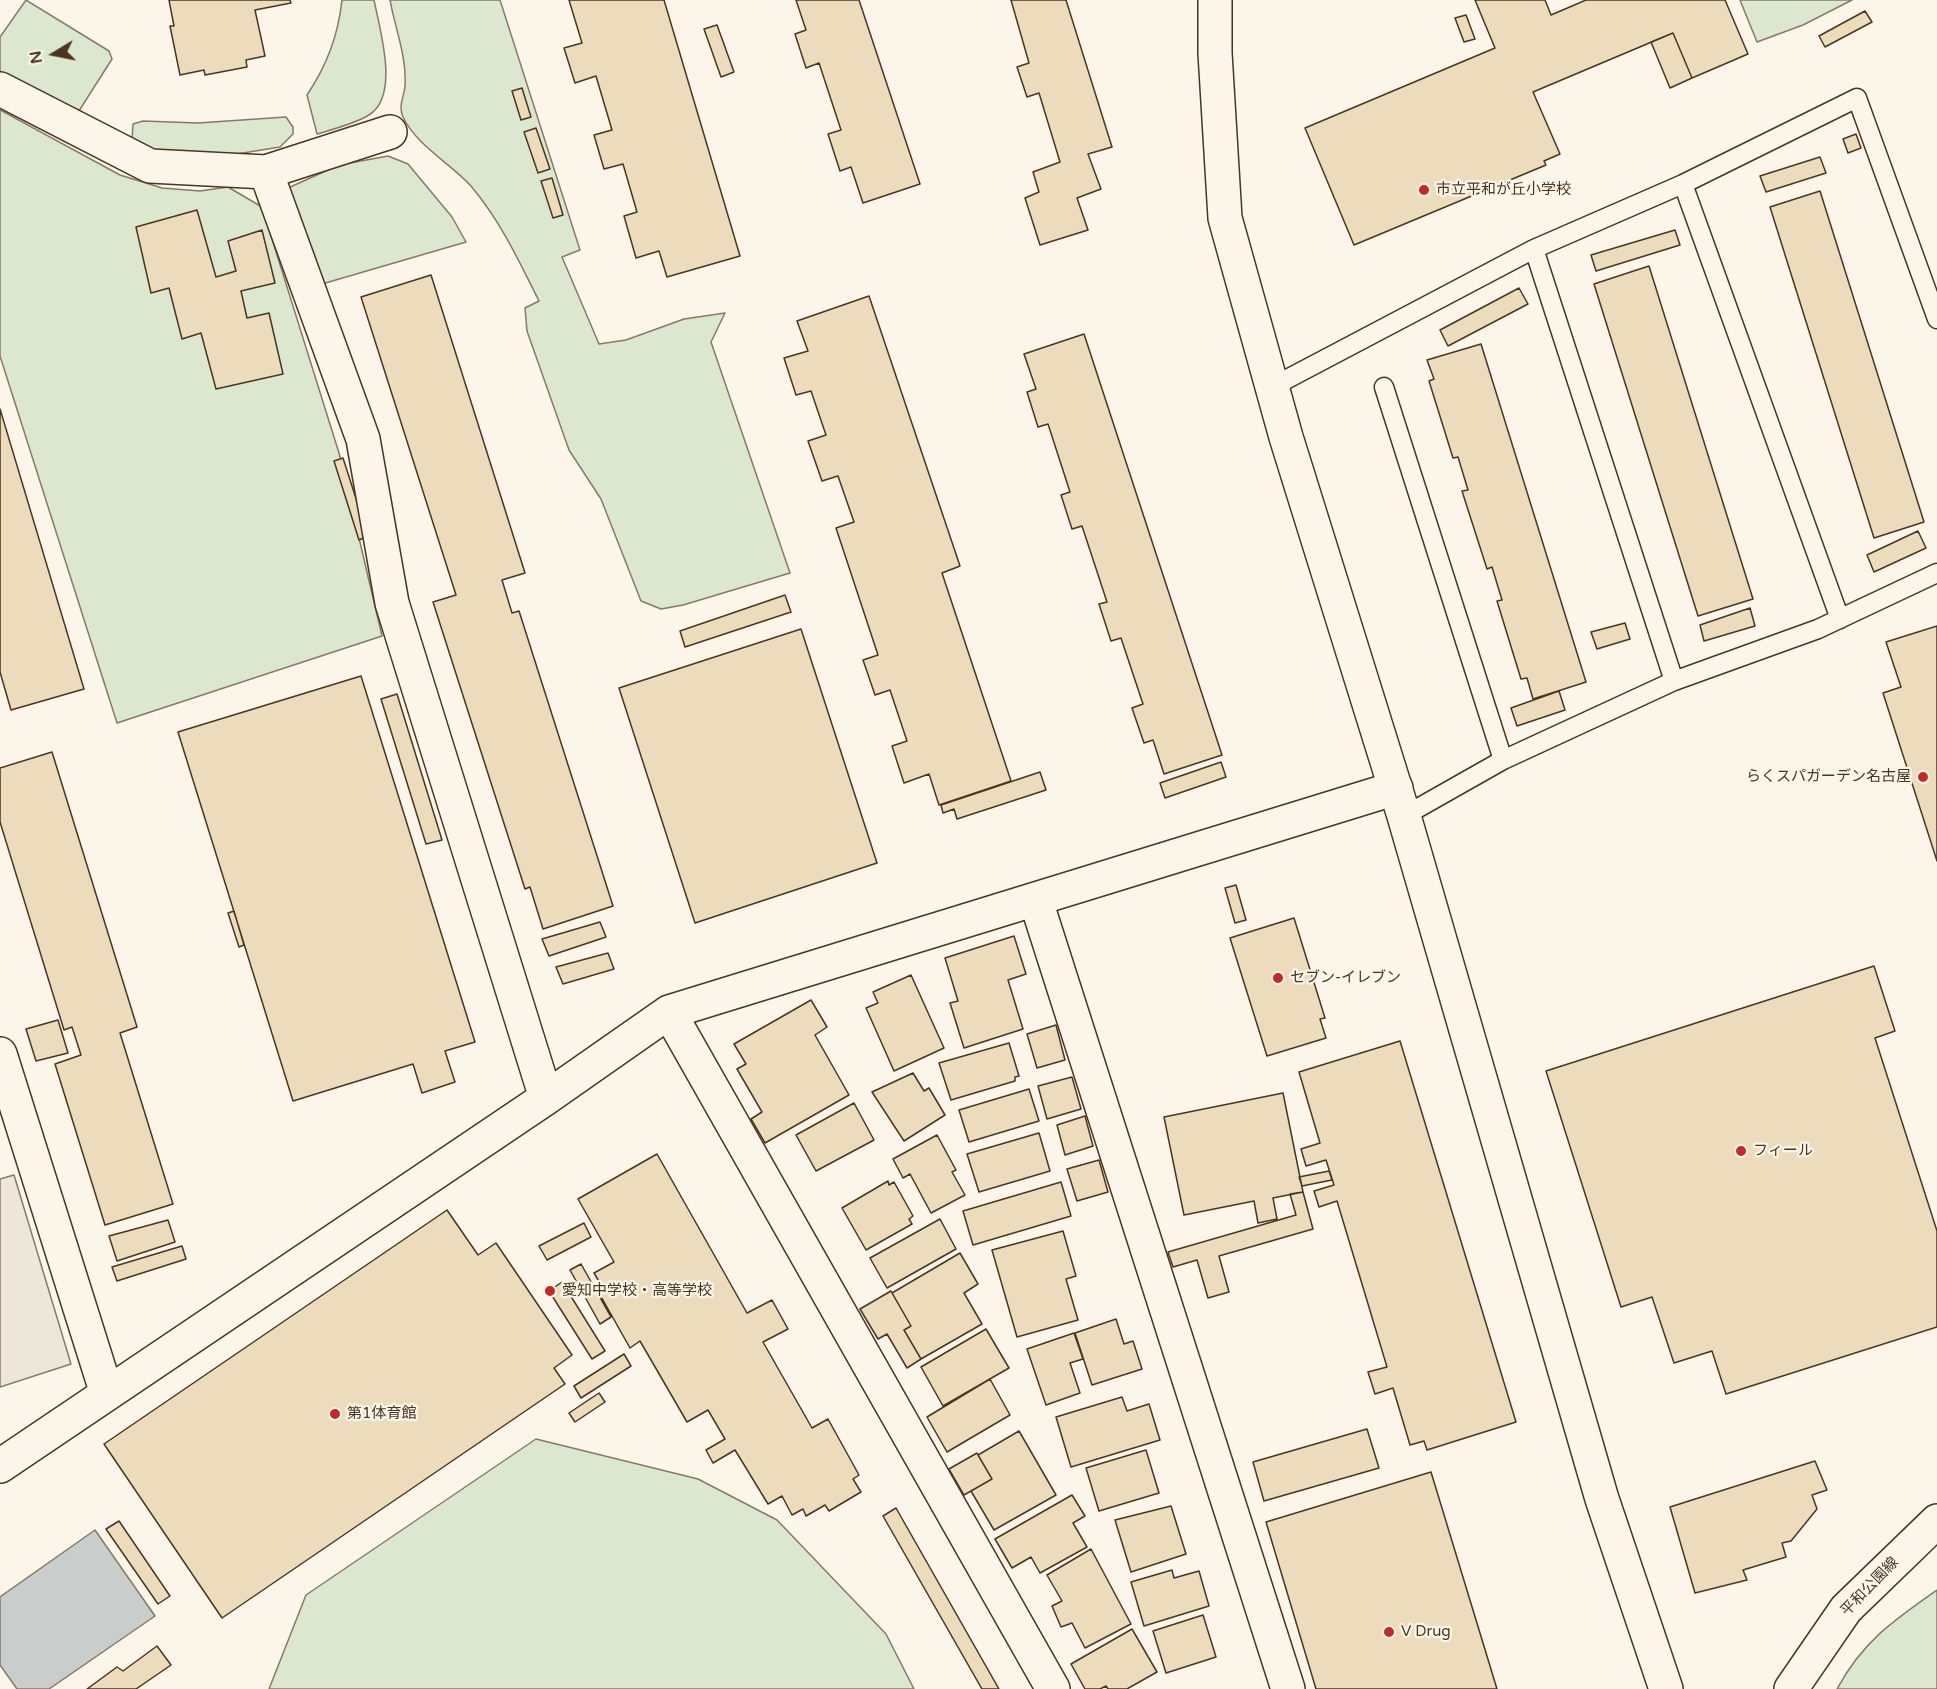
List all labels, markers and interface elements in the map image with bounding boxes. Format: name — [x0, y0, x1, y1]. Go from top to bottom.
north arrow — [24, 24, 84, 84]
text: N — [25, 49, 47, 65]
place label: 市立平和が丘小学校 — [1436, 181, 1571, 199]
marker: 市立平和が丘小学校 — [1417, 183, 1431, 197]
place label: らくスパガーデン名古屋 — [1746, 768, 1911, 786]
marker: らくスパガーデン名古屋 — [1916, 770, 1930, 784]
place label: セブン-イレブン — [1290, 969, 1401, 987]
marker: セブン-イレブン — [1271, 971, 1285, 985]
place label: フィール — [1753, 1142, 1813, 1160]
marker: フィール — [1734, 1144, 1748, 1158]
place label: 愛知中学校・高等学校 — [562, 1282, 712, 1300]
marker: 愛知中学校・高等学校 — [543, 1284, 557, 1298]
place label: 第1体育館 — [347, 1405, 416, 1423]
marker: 第1体育館 — [328, 1407, 342, 1421]
street label: 平和公園線 — [1837, 1554, 1903, 1620]
place label: V Drug — [1401, 1623, 1451, 1641]
marker: V Drug — [1382, 1625, 1396, 1639]

